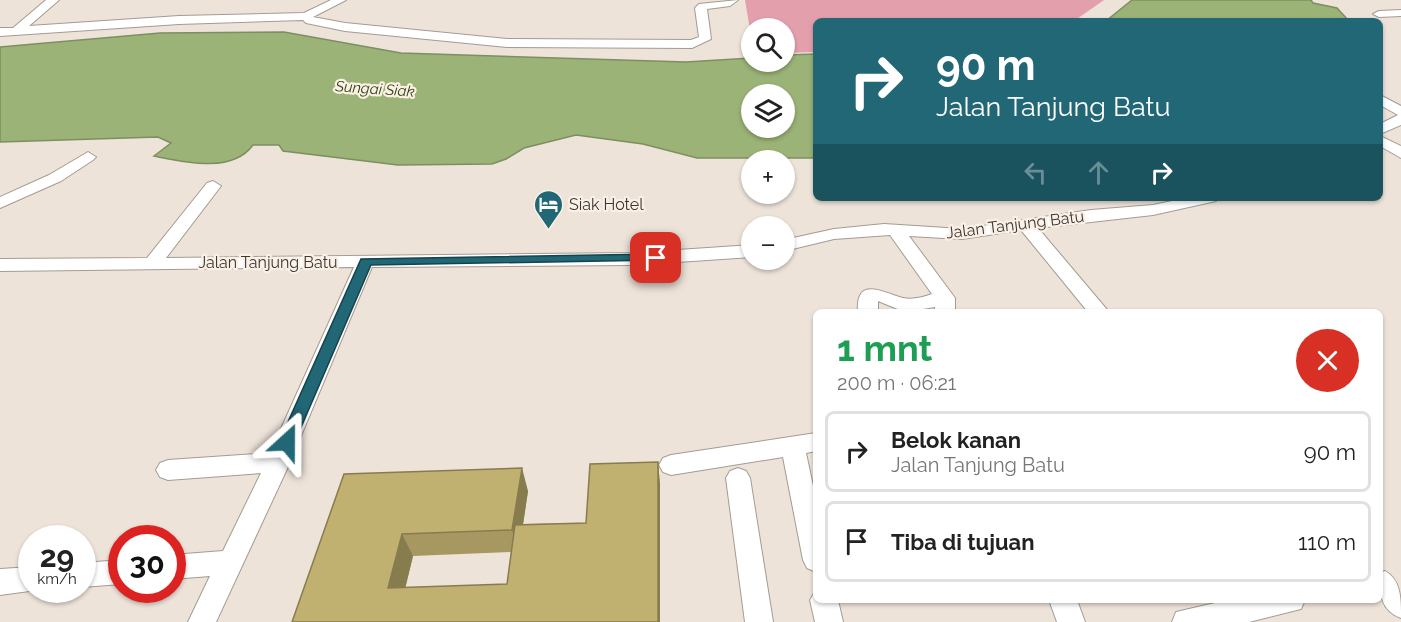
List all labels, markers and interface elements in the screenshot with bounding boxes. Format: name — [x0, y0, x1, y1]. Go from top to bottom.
map controls — [741, 18, 795, 270]
button: search — [741, 18, 795, 72]
text: 90 m — [936, 41, 1036, 90]
icon: right — [837, 42, 915, 120]
water label: Sungai Siak — [334, 77, 415, 101]
button: layers — [741, 84, 795, 138]
text: Jalan Tanjung Batu — [936, 91, 1171, 122]
button: + — [741, 150, 795, 204]
icon: left — [1019, 156, 1052, 189]
icon: ahead — [1082, 156, 1115, 189]
icon: right — [1145, 156, 1178, 189]
hotel icon: Siak Hotel — [532, 188, 564, 230]
place label: Siak Hotel — [569, 195, 644, 214]
street label: Jalan Tanjung Batu — [945, 207, 1085, 242]
button: − — [741, 216, 795, 270]
pin — [630, 232, 681, 283]
icon: arrive — [639, 241, 672, 274]
street label: Jalan Tanjung Batu — [198, 253, 338, 272]
text: 1 mnt — [837, 327, 932, 369]
button: close — [1296, 329, 1359, 392]
text: 200 m · 06:21 — [837, 371, 956, 395]
position arrow — [255, 410, 319, 474]
text: Belok kanan — [891, 427, 1021, 453]
icon: right — [840, 435, 873, 468]
text: 90 m — [1304, 439, 1356, 465]
text: Jalan Tanjung Batu — [891, 453, 1065, 477]
speed limit sign: 30 — [108, 525, 186, 603]
icon: arrive — [840, 525, 873, 558]
text: Tiba di tujuan — [891, 529, 1034, 555]
text: 110 m — [1298, 529, 1356, 555]
text: 29 — [40, 539, 74, 574]
text: km/h — [37, 570, 77, 588]

